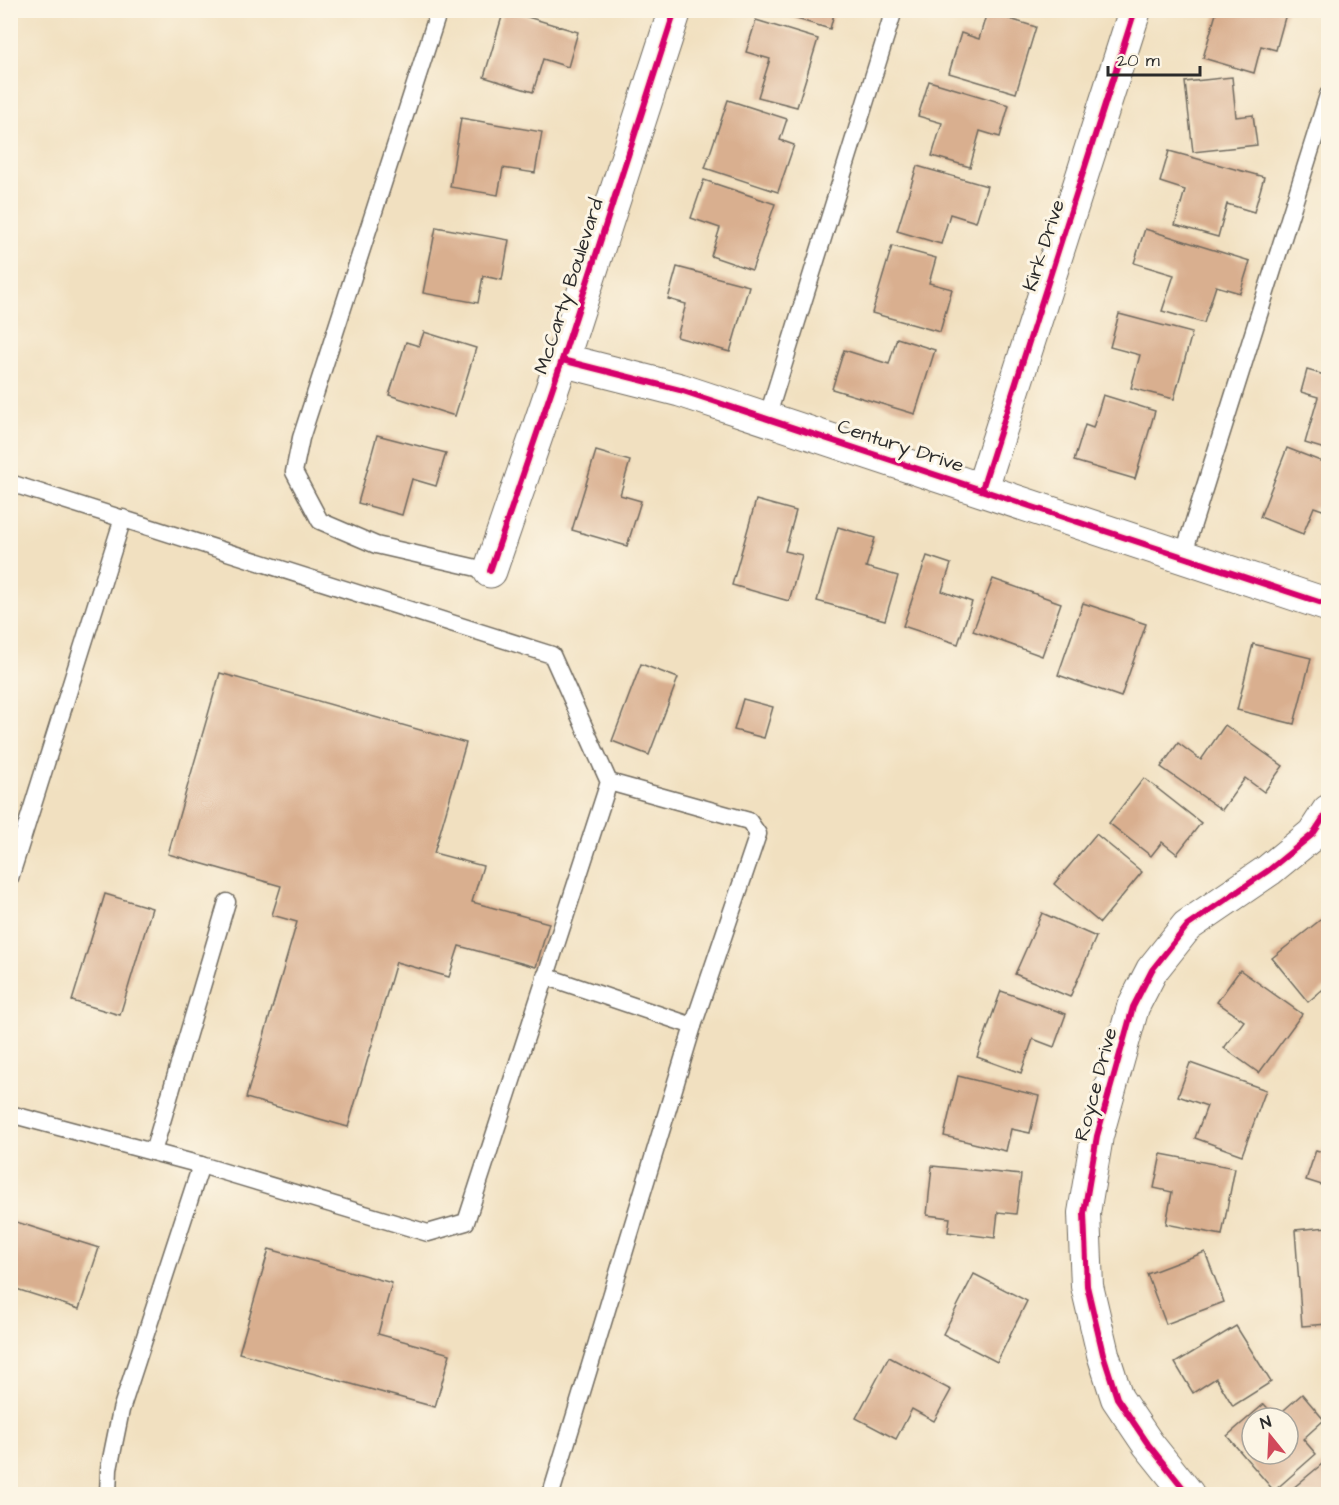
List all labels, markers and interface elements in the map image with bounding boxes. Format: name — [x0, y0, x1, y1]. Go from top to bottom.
scale bar — [1108, 39, 1200, 77]
text: 20 m — [1117, 48, 1160, 73]
street label: McCarty Boulevard — [527, 195, 612, 378]
street label: Kirk Drive — [1016, 196, 1072, 295]
street label: Century Drive — [834, 412, 968, 481]
street label: Royce Drive — [1067, 1024, 1126, 1144]
north arrow — [1240, 1406, 1300, 1466]
text: N — [1258, 1411, 1274, 1435]

